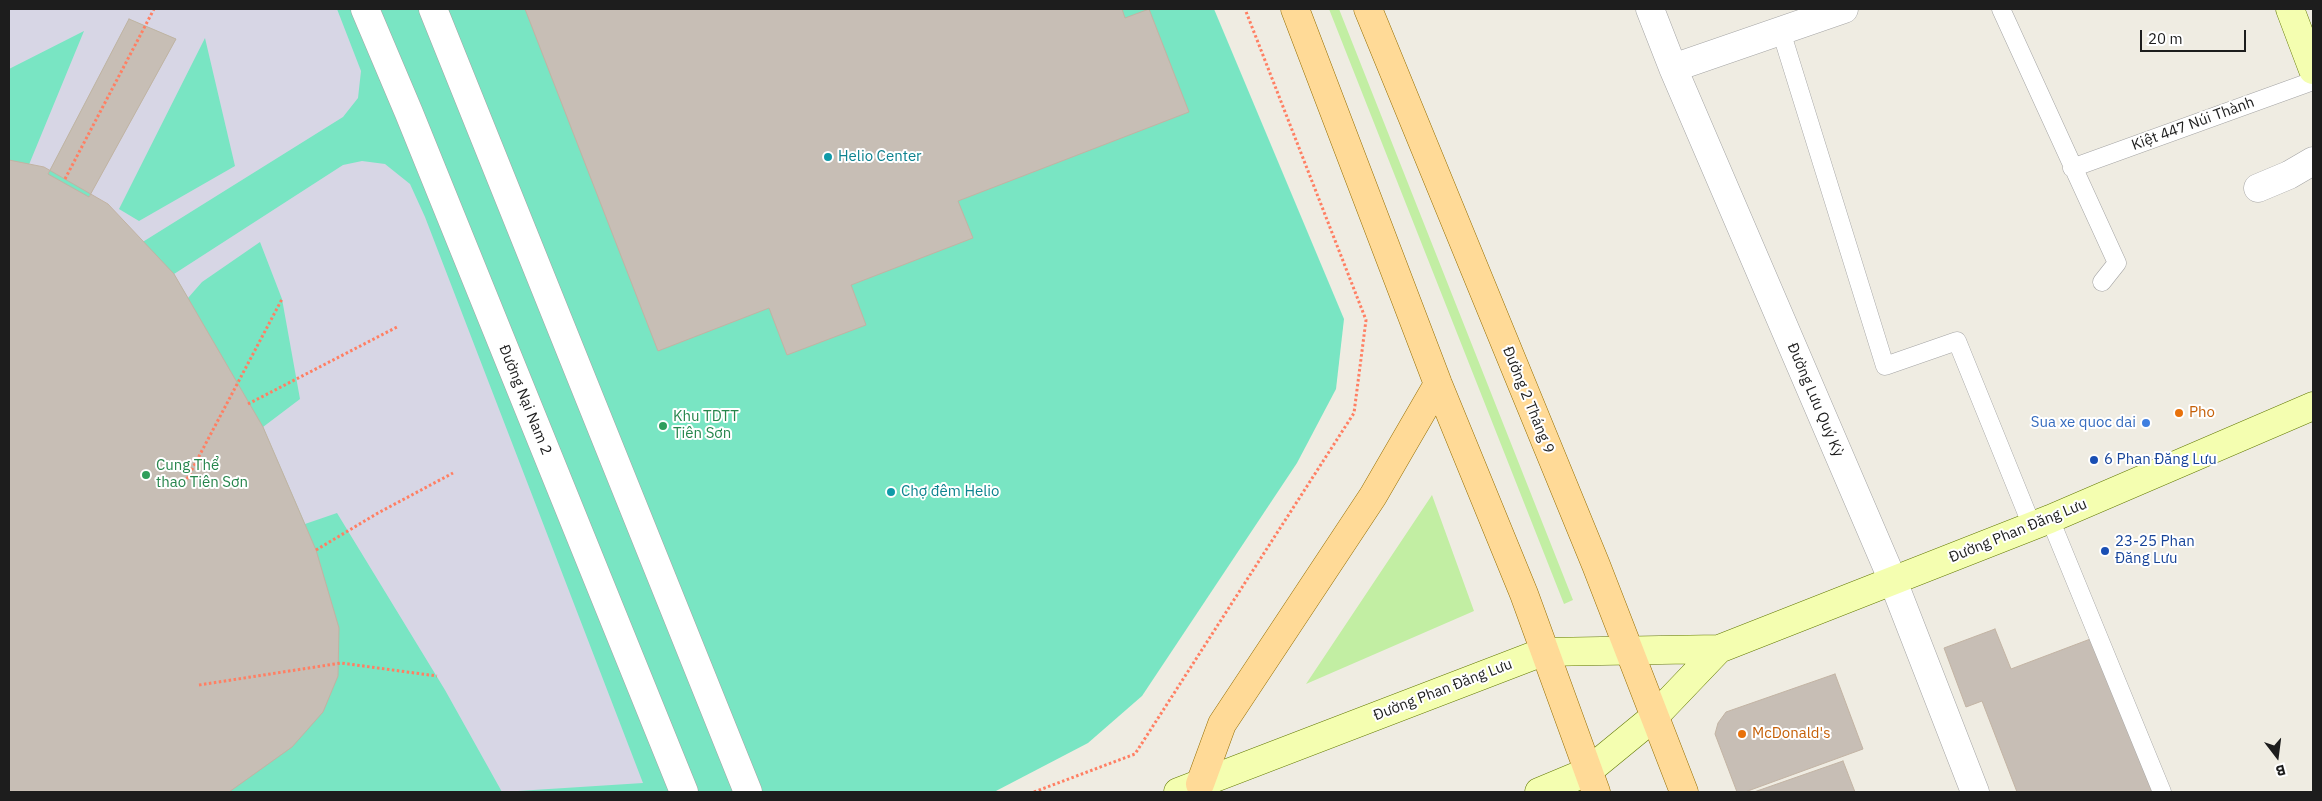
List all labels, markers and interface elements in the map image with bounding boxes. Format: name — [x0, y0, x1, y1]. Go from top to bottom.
scale bar — [2142, 20, 2248, 52]
text: 20 m — [2148, 29, 2183, 48]
street label: Kiệt 447 Núi Thành — [2129, 93, 2257, 155]
place label: Helio Center — [838, 148, 922, 166]
marker: Helio Center — [822, 151, 834, 163]
street label: Đường Lưu Quý Kỳ — [1783, 340, 1847, 460]
street label: Đường Nại Nam 2 — [495, 342, 555, 458]
street label: Đường 2 Tháng 9 — [1498, 344, 1558, 456]
place label: Pho — [2189, 404, 2215, 422]
marker: Pho — [2173, 407, 2185, 419]
place label: Khu TDTT Tiên Sơn — [673, 408, 739, 443]
place label: Sua xe quoc dai — [2031, 414, 2136, 432]
marker: Sua xe quoc dai — [2140, 417, 2152, 429]
marker: Khu TDTT Tiên Sơn — [657, 420, 669, 432]
place label: 6 Phan Đăng Lưu — [2104, 451, 2217, 469]
marker: 6 Phan Đăng Lưu — [2088, 454, 2100, 466]
place label: Cung Thể thao Tiên Sơn — [156, 457, 248, 492]
marker: Cung Thể thao Tiên Sơn — [140, 469, 152, 481]
place label: Chợ đêm Helio — [901, 483, 999, 501]
marker: Chợ đêm Helio — [885, 486, 897, 498]
street label: Đường Phan Đăng Lưu — [1946, 495, 2090, 567]
place label: 23-25 Phan Đăng Lưu — [2115, 533, 2195, 568]
marker: 23-25 Phan Đăng Lưu — [2099, 545, 2111, 557]
street label: Đường Phan Đăng Lưu — [1371, 655, 1515, 725]
place label: McDonald's — [1752, 725, 1830, 743]
marker: McDonald's — [1736, 728, 1748, 740]
north arrow — [2252, 731, 2302, 781]
text: B — [2274, 761, 2288, 780]

